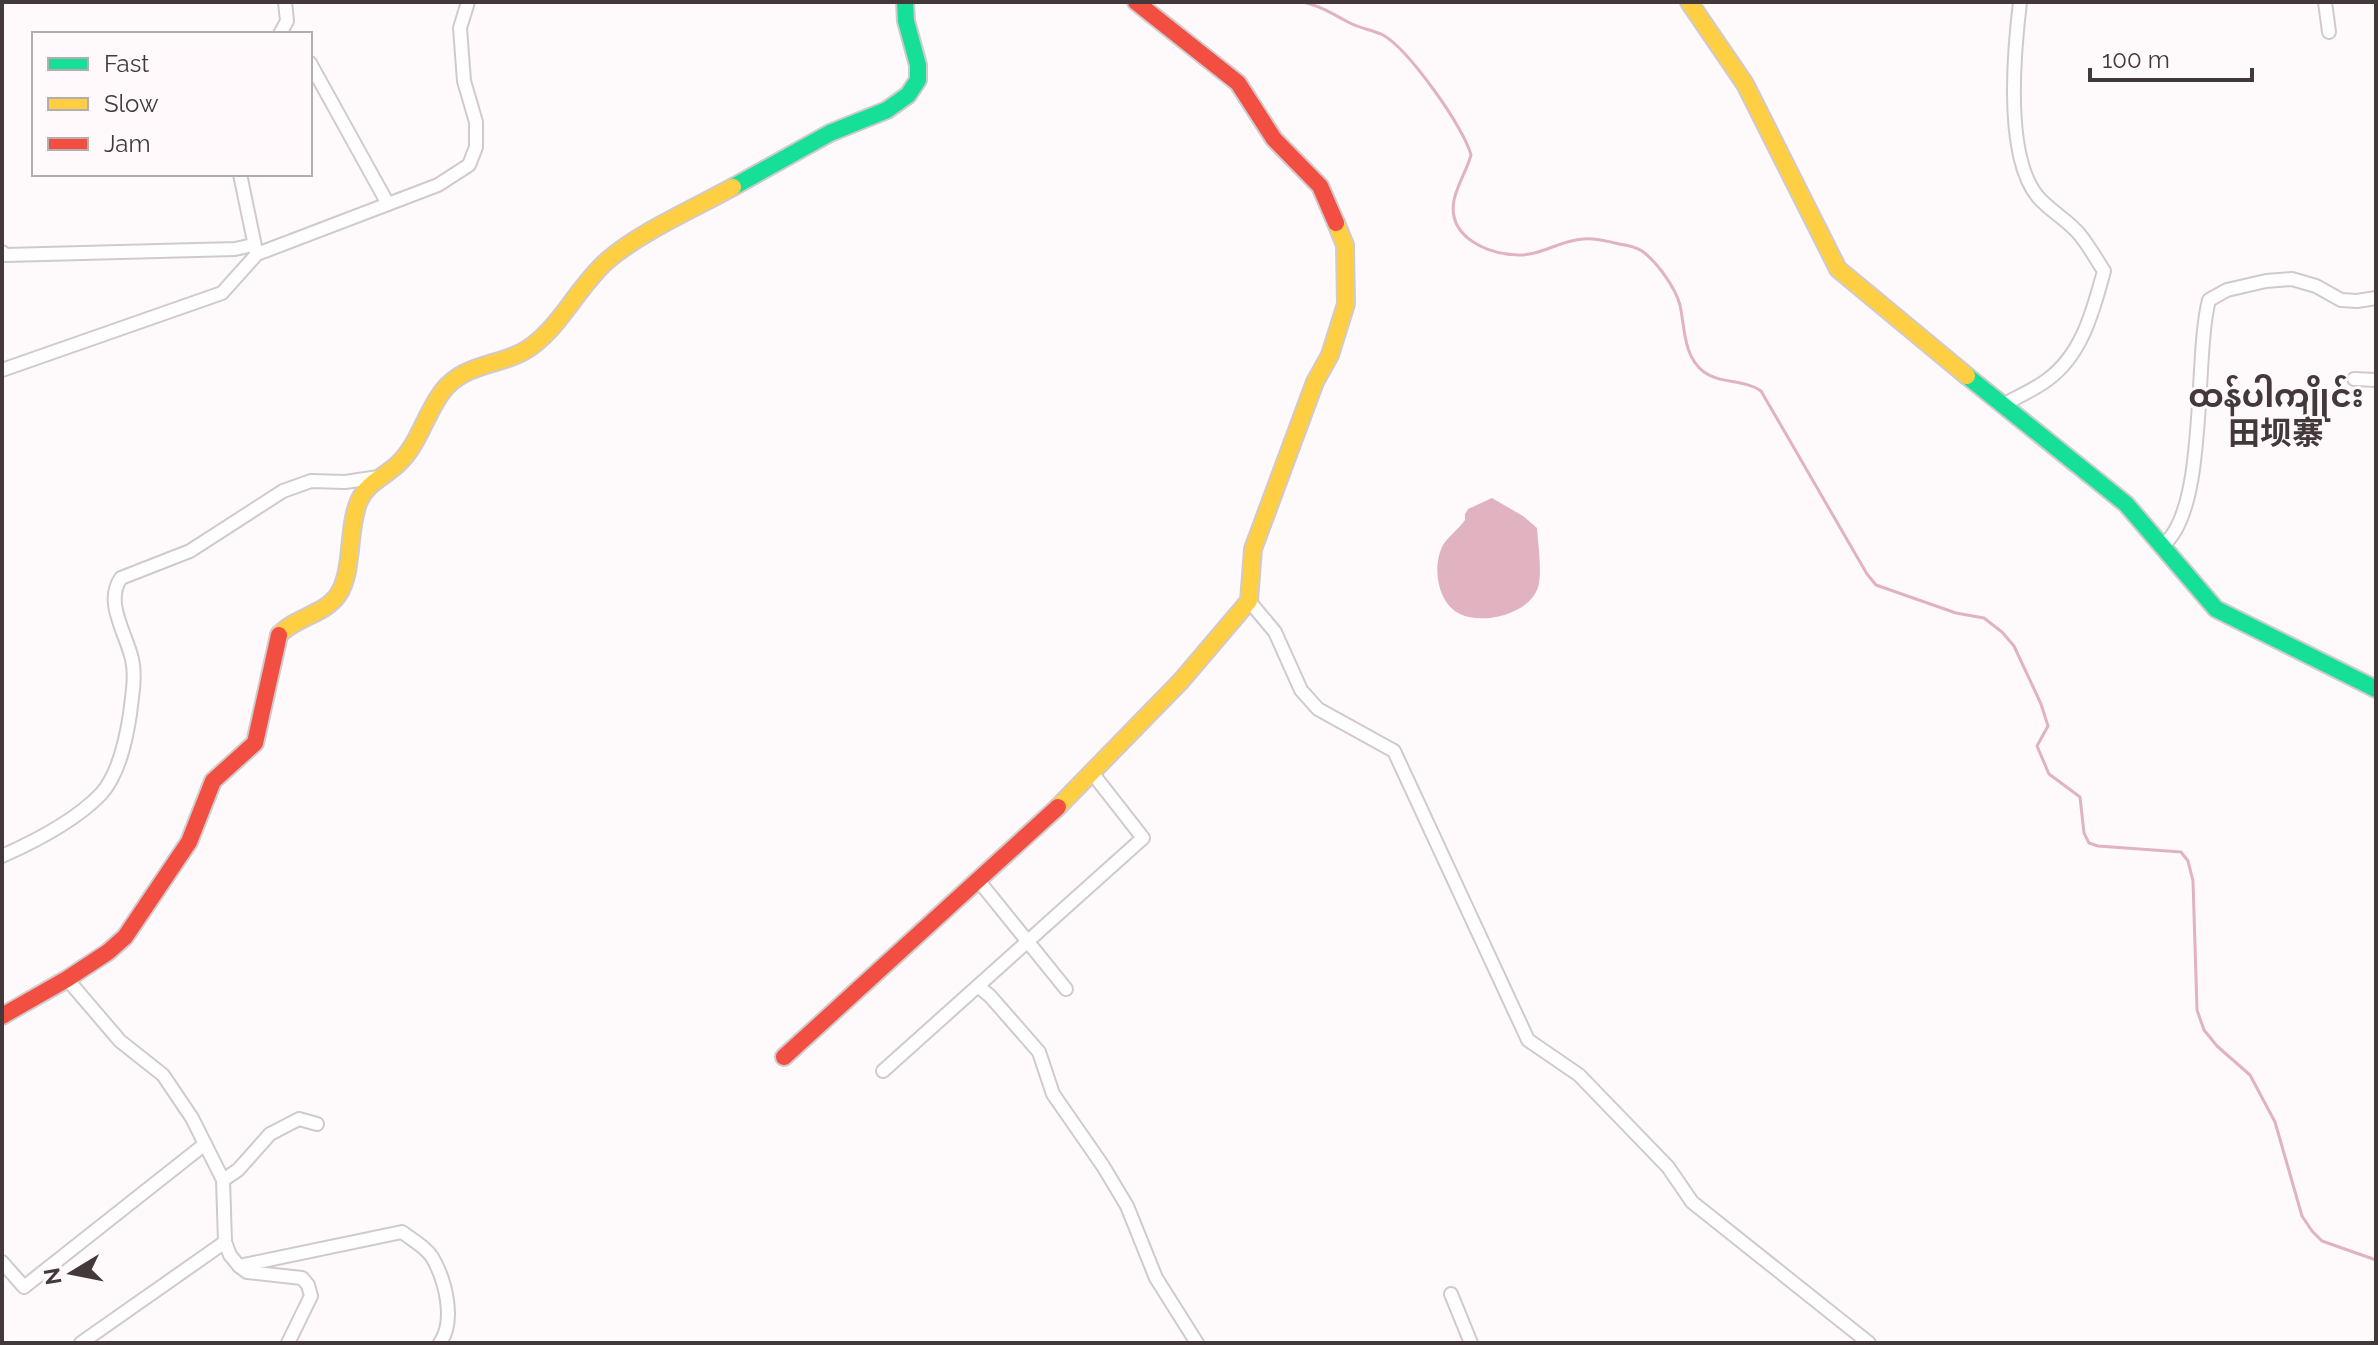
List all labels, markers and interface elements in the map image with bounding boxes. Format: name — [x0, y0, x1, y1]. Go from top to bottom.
legend — [32, 32, 312, 176]
scale bar — [2090, 32, 2252, 82]
text: 100 m — [2102, 45, 2170, 74]
text: Fast — [104, 49, 149, 78]
text: Slow — [104, 89, 159, 118]
text: Jam — [104, 129, 150, 158]
district label: ထန်ပါကျိုင်း 田坝寨 — [2188, 374, 2364, 451]
north arrow — [32, 1233, 112, 1313]
text: N — [38, 1266, 67, 1287]

